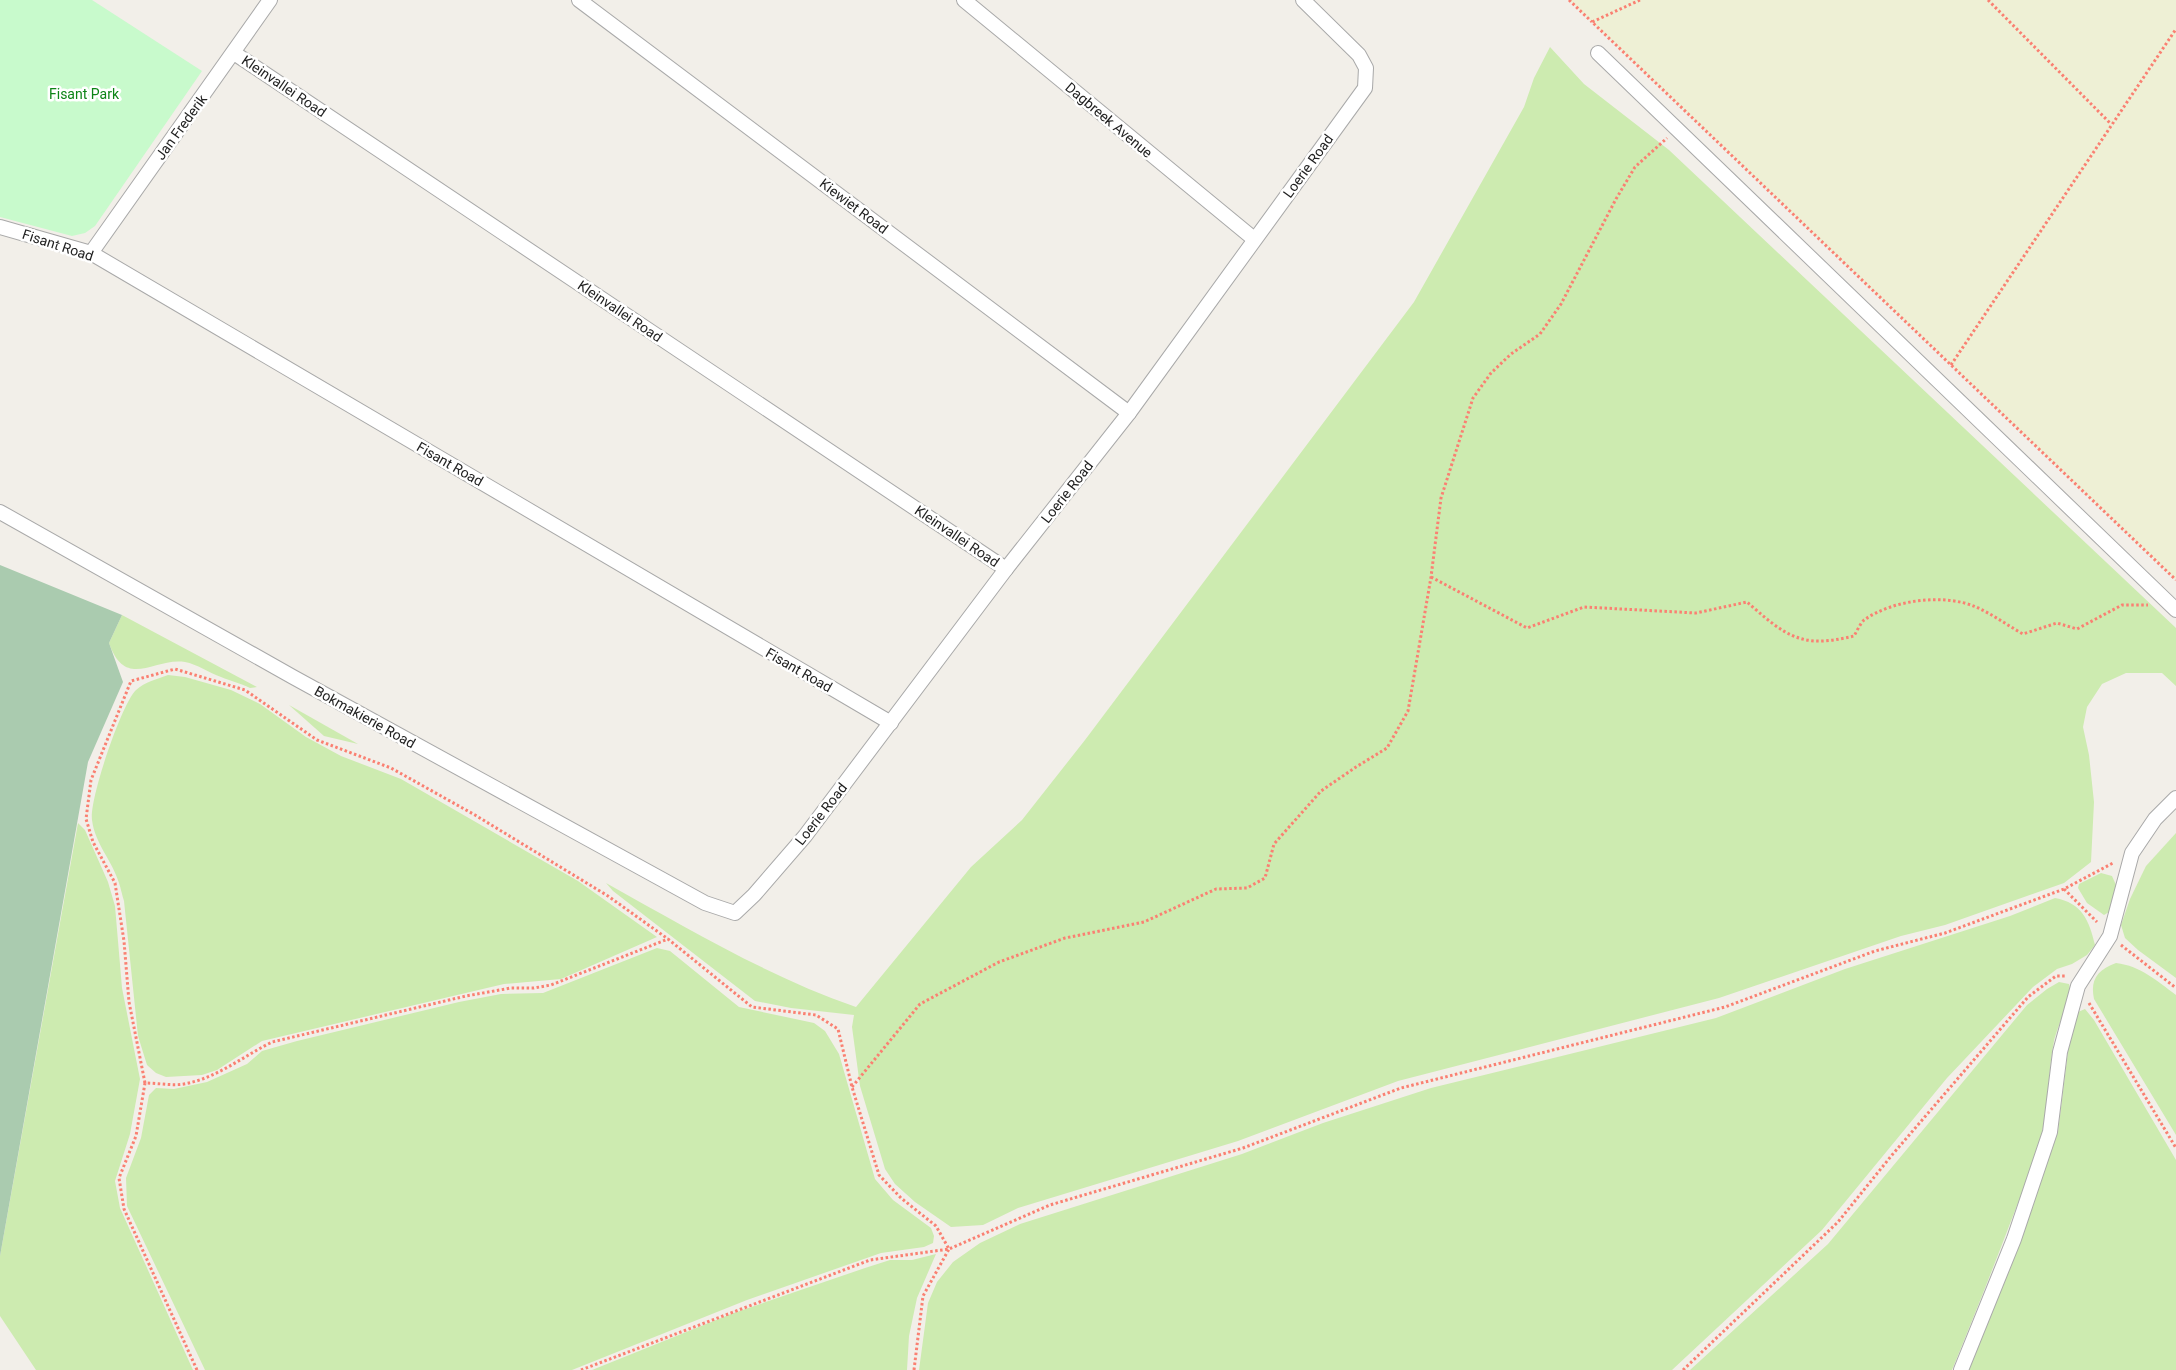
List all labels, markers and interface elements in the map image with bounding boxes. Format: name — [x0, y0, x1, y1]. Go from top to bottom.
street label: Kleinvallei Road — [239, 52, 329, 120]
street label: Dagbreek Avenue — [1062, 79, 1156, 161]
park label: Fisant Park — [49, 86, 120, 102]
street label: Jan Frederik — [152, 91, 211, 163]
street label: Loerie Road — [1280, 131, 1336, 201]
street label: Kiewiet Road — [817, 175, 891, 237]
street label: Fisant Road — [20, 226, 96, 264]
street label: Kleinvallei Road — [575, 277, 665, 345]
street label: Fisant Road — [414, 439, 486, 489]
street label: Loerie Road — [1038, 458, 1096, 526]
street label: Kleinvallei Road — [912, 502, 1002, 570]
street label: Fisant Road — [763, 645, 835, 695]
street label: Bokmakierie Road — [312, 683, 418, 751]
street label: Loerie Road — [792, 780, 850, 848]

